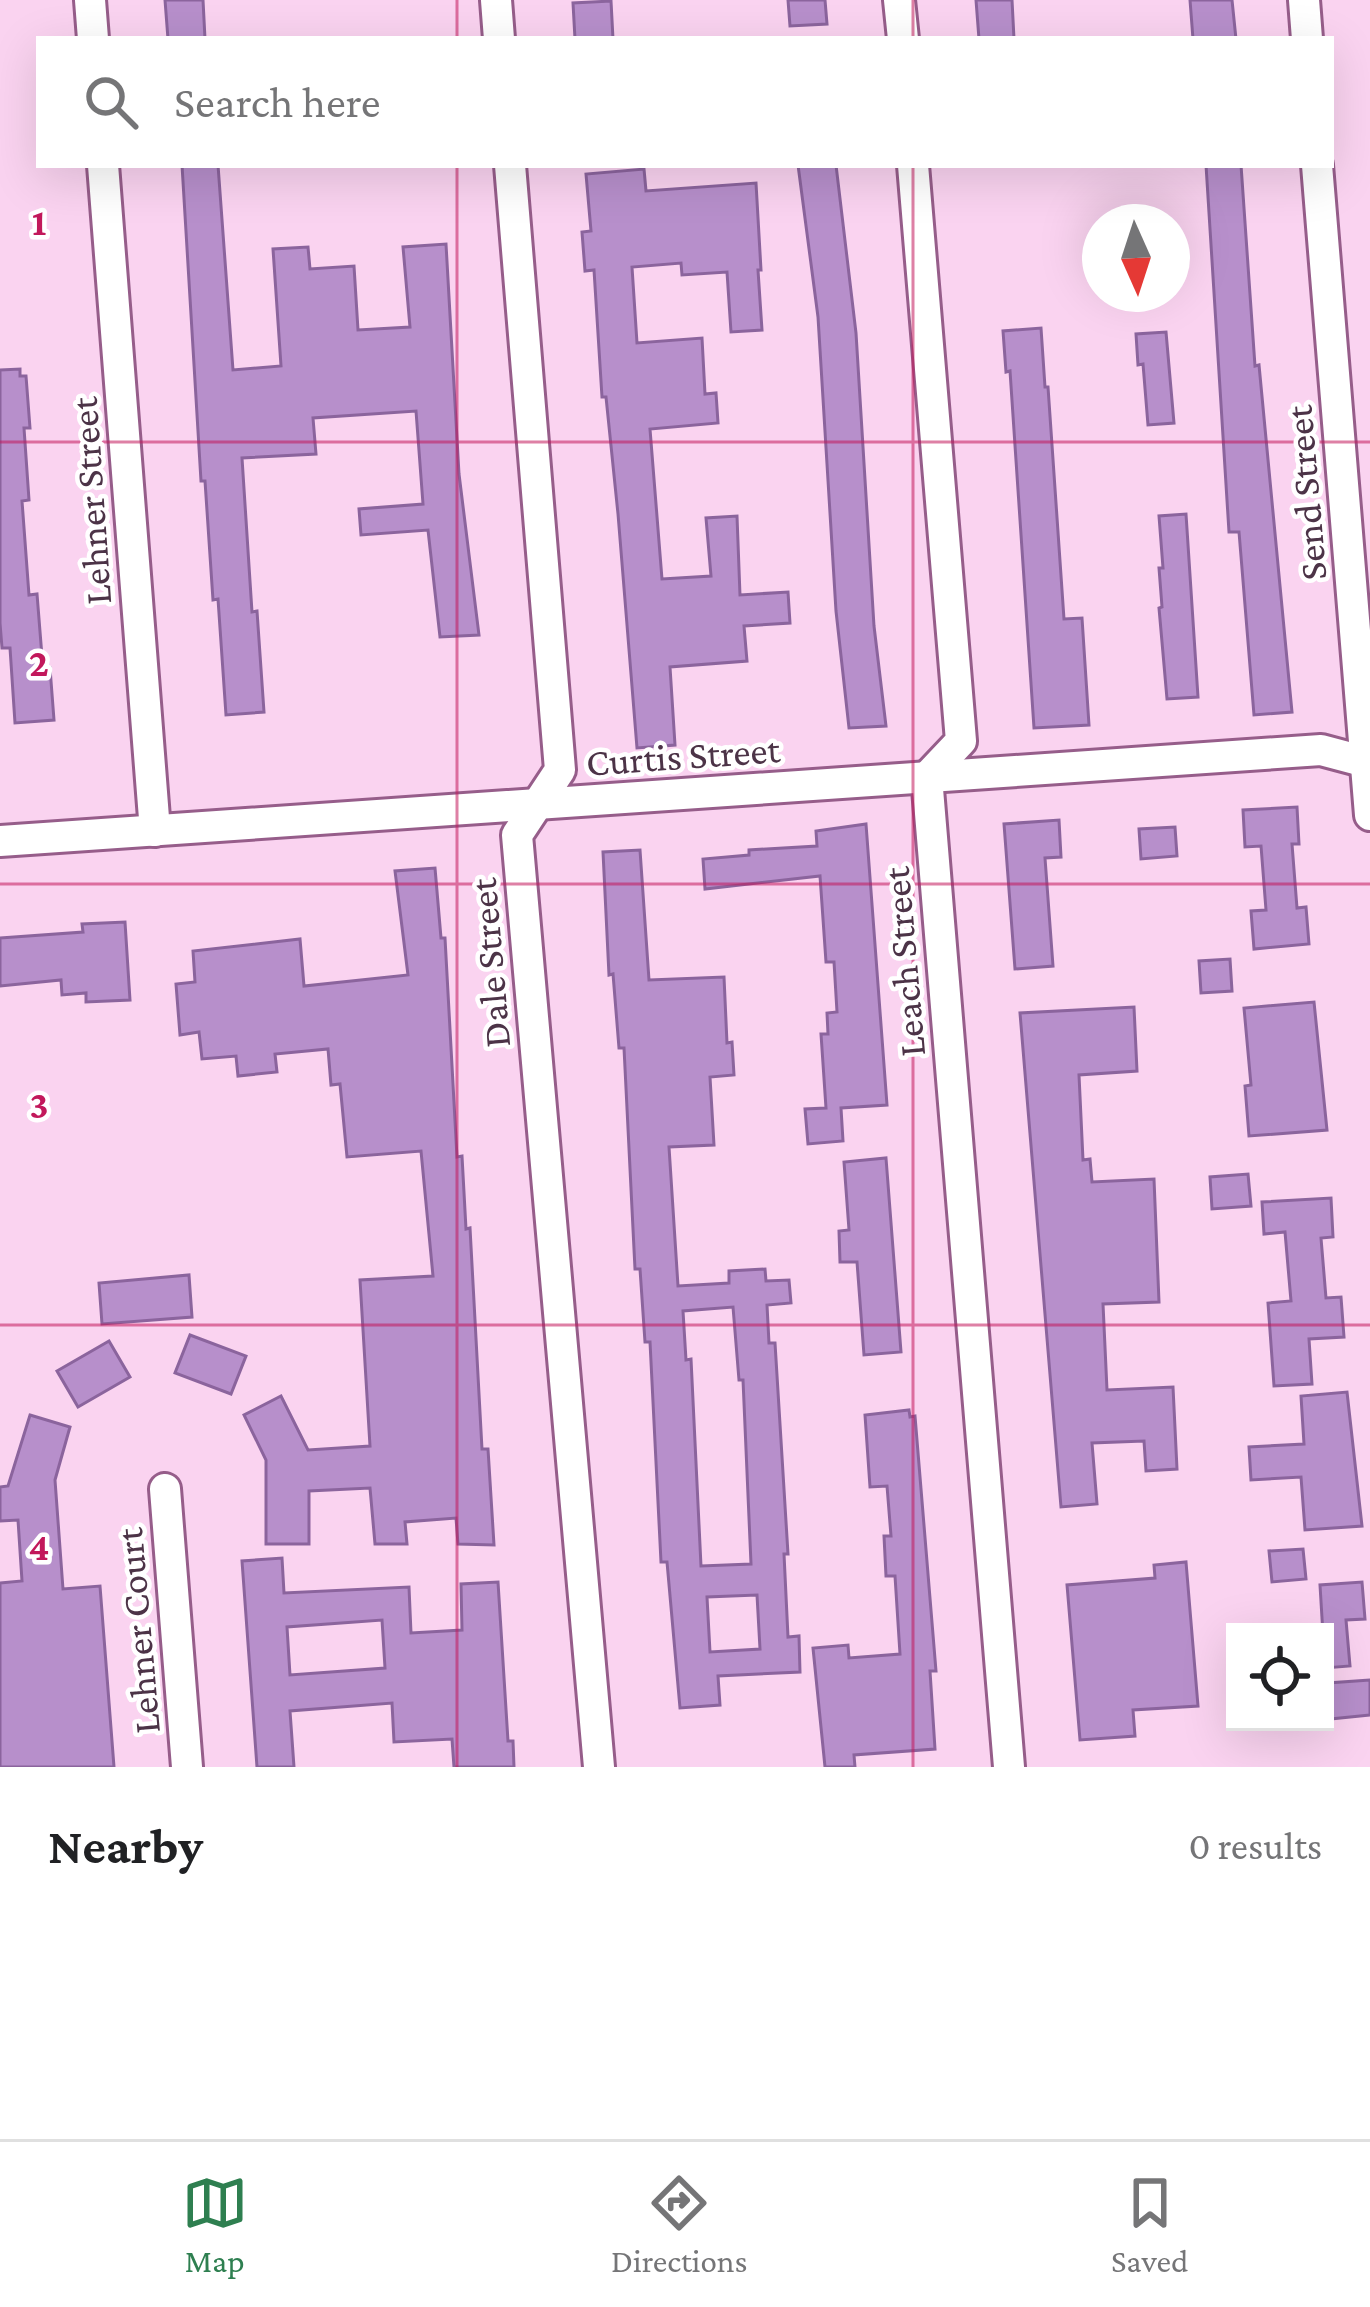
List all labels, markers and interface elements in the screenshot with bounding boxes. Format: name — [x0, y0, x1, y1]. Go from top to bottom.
search box — [36, 36, 1334, 168]
icon: search — [78, 69, 144, 135]
text: Search here — [174, 77, 381, 127]
text: 1 — [32, 200, 46, 243]
north arrow — [1082, 204, 1190, 312]
street label: Lehner Street — [62, 395, 119, 606]
street label: Send Street — [1276, 403, 1335, 582]
text: 2 — [29, 641, 49, 684]
street label: Curtis Street — [585, 727, 783, 784]
street label: Leach Street — [874, 864, 933, 1059]
street label: Dale Street — [461, 875, 518, 1050]
text: 3 — [29, 1083, 49, 1126]
text: 4 — [28, 1525, 50, 1568]
street label: Lehner Court — [107, 1525, 168, 1736]
map controls — [1226, 1623, 1334, 1731]
button: locate — [1226, 1623, 1334, 1731]
text: Nearby — [48, 1817, 203, 1874]
text: 0 results — [1188, 1824, 1322, 1867]
tab: Map — [182, 2170, 248, 2279]
tab: Directions — [611, 2170, 748, 2279]
tab: Saved — [1111, 2170, 1188, 2279]

